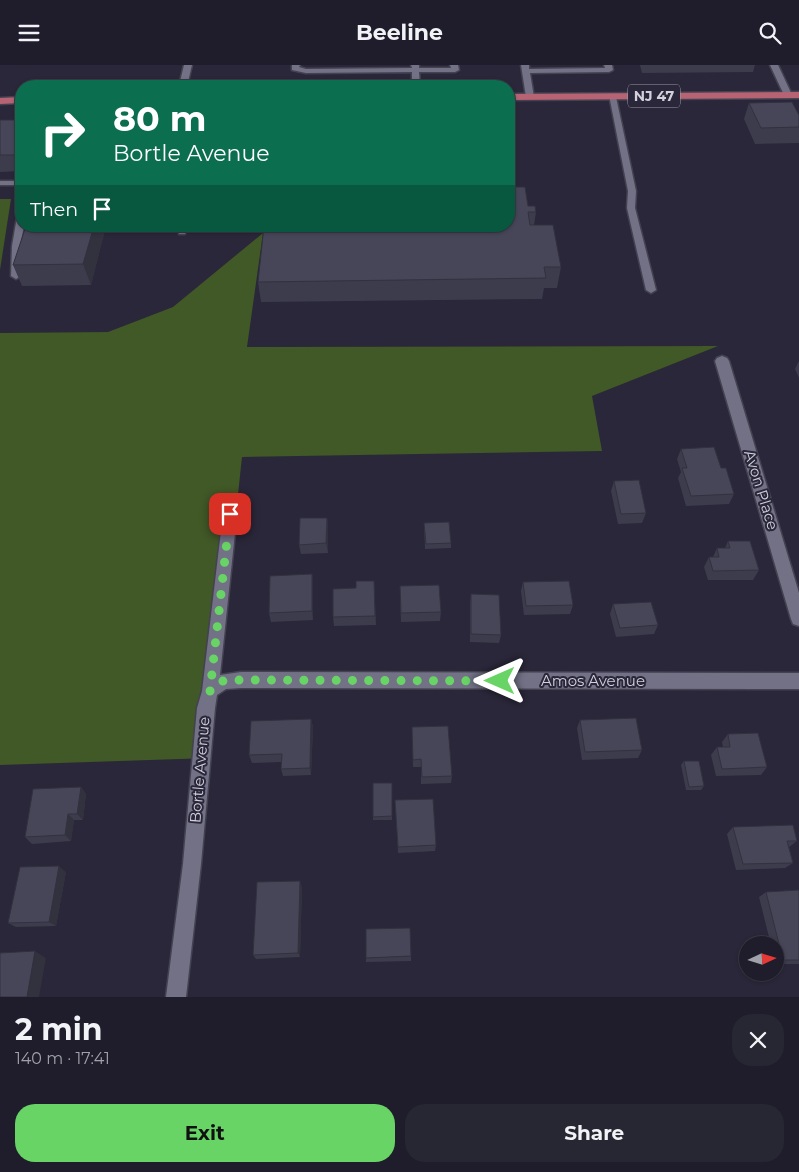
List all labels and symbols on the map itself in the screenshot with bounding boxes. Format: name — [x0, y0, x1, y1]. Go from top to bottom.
road number: NJ 47 — [628, 85, 680, 107]
street label: Avon Place — [740, 447, 783, 532]
pin — [209, 493, 251, 535]
position arrow — [473, 654, 525, 706]
street label: Amos Avenue — [541, 671, 645, 690]
street label: Bortle Avenue — [185, 716, 214, 824]
north arrow — [739, 936, 784, 981]

